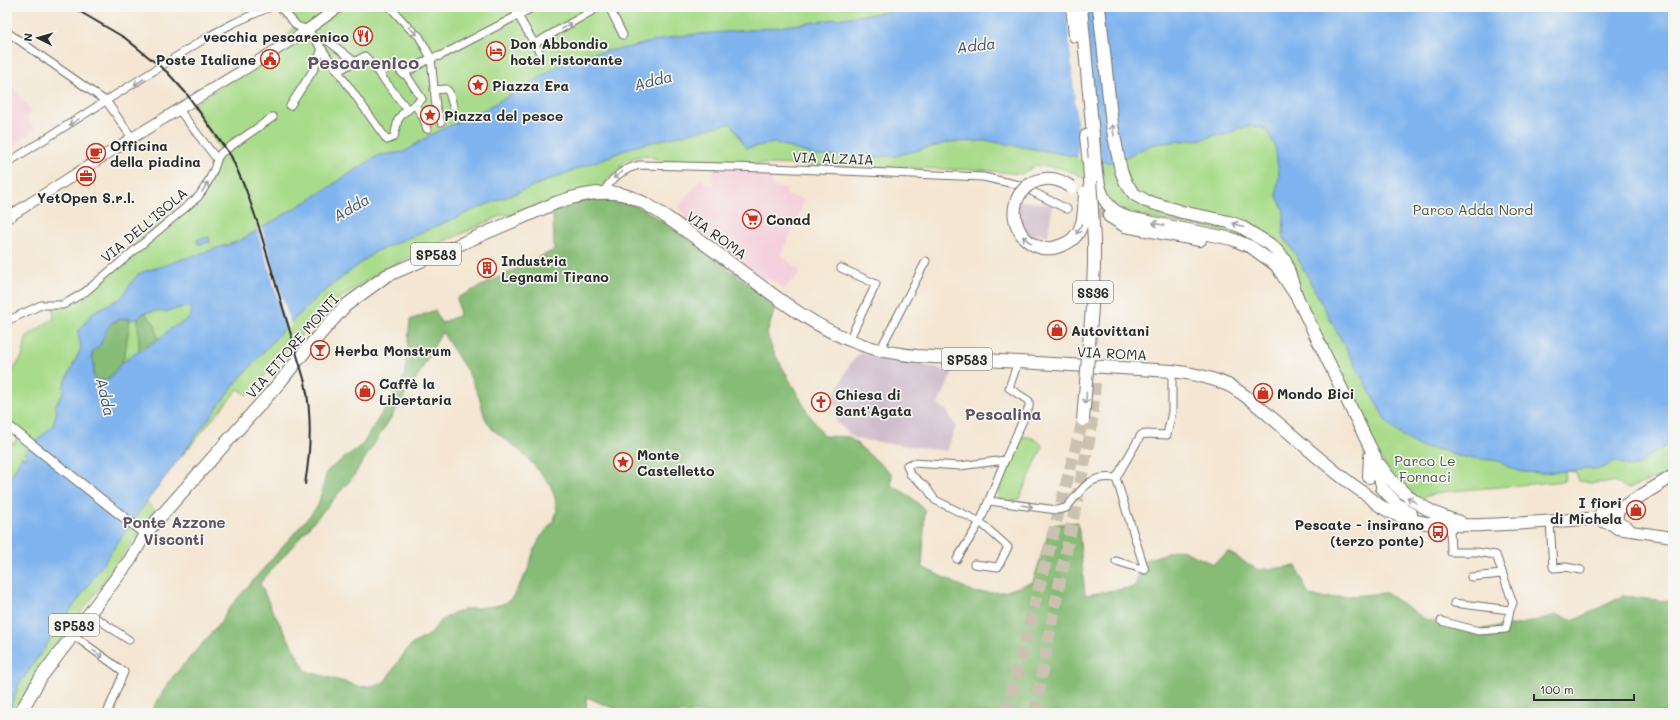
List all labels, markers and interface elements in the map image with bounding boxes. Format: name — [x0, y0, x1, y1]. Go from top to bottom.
north arrow — [18, 18, 58, 58]
one-way arrow — [561, 21, 573, 29]
restaurant icon: vecchia pescarenico — [352, 25, 374, 47]
one-way arrow — [407, 26, 418, 35]
place label: vecchia pescarenico — [203, 27, 349, 46]
text: N — [20, 32, 35, 42]
water label: Adda — [956, 33, 996, 57]
place label: Don Abbondio hotel ristorante — [510, 34, 622, 69]
hotel icon: Don Abbondio hotel ristorante — [485, 40, 507, 62]
public building icon: Poste Italiane — [259, 48, 281, 70]
place label: Poste Italiane — [156, 50, 256, 69]
district label: Pescarenico — [307, 50, 419, 74]
water label: Adda — [632, 66, 674, 94]
place icon: Piazza Era — [467, 74, 489, 96]
place label: Piazza Era — [492, 76, 570, 95]
one-way arrow — [133, 78, 145, 86]
place icon: Piazza del pesce — [419, 104, 441, 126]
place label: Piazza del pesce — [444, 106, 563, 125]
one-way arrow — [68, 118, 80, 126]
one-way arrow — [1109, 124, 1117, 137]
place label: Officina della piadina — [110, 136, 201, 171]
cafe icon: Officina della piadina — [85, 142, 107, 164]
street label: VIA ALZAIA — [792, 147, 874, 169]
office icon: YetOpen S.r.l. — [75, 165, 97, 187]
one-way arrow — [613, 170, 624, 179]
one-way arrow — [201, 181, 209, 193]
street label: VIA DELL'ISOLA — [97, 183, 191, 267]
place label: YetOpen S.r.l. — [37, 188, 135, 207]
water label: Adda — [329, 189, 373, 225]
park label: Parco Adda Nord — [1413, 200, 1533, 219]
street label: VIA ROMA — [683, 207, 751, 263]
supermarket icon: Conad — [741, 208, 763, 230]
place label: Conad — [766, 210, 811, 229]
one-way arrow — [1152, 219, 1165, 227]
one-way arrow — [1233, 221, 1245, 229]
one-way arrow — [1074, 223, 1082, 235]
one-way arrow — [1022, 236, 1033, 244]
road number: SP583 — [411, 243, 461, 265]
place label: Industria Legnami Tirano — [501, 251, 609, 286]
building icon: Industria Legnami Tirano — [476, 257, 498, 279]
road number: SS36 — [1073, 281, 1113, 303]
street label: VIA ETTORE MONTI — [242, 290, 342, 402]
shop icon: Autovittani — [1046, 319, 1068, 341]
place label: Autovittani — [1071, 321, 1150, 340]
bar icon: Herba Monstrum — [309, 339, 331, 361]
place label: Herba Monstrum — [334, 341, 451, 360]
street label: VIA ROMA — [1076, 342, 1148, 364]
road number: SP583 — [942, 348, 992, 370]
place label: Caffè la Libertaria — [379, 374, 452, 409]
water label: Adda — [92, 376, 120, 418]
shop icon: Caffè la Libertaria — [354, 380, 376, 402]
shop icon: Mondo Bici — [1252, 382, 1274, 404]
place label: Mondo Bici — [1277, 384, 1355, 403]
place label: Chiesa di Sant'Agata — [835, 385, 912, 420]
church icon: Chiesa di Sant'Agata — [810, 391, 832, 413]
one-way arrow — [1082, 391, 1089, 404]
district label: Pescalina — [965, 403, 1042, 424]
place label: Monte Castelletto — [637, 445, 715, 480]
place icon: Monte Castelletto — [612, 451, 634, 473]
park label: Parco Le Fornaci — [1394, 451, 1456, 486]
place label: I fiori di Michela — [1550, 493, 1622, 528]
one-way arrow — [1407, 496, 1418, 504]
shop icon: I fiori di Michela — [1625, 499, 1647, 521]
one-way arrow — [1020, 502, 1033, 510]
district label: Ponte Azzone Visconti — [122, 512, 226, 549]
place label: Pescate - insirano (terzo ponte) — [1295, 515, 1424, 550]
bus stop icon: Pescate - insirano (terzo ponte) — [1427, 521, 1449, 543]
road number: SP583 — [49, 614, 99, 636]
one-way arrow — [93, 650, 104, 658]
scale bar — [1534, 676, 1634, 702]
text: 100 m — [1540, 681, 1574, 697]

